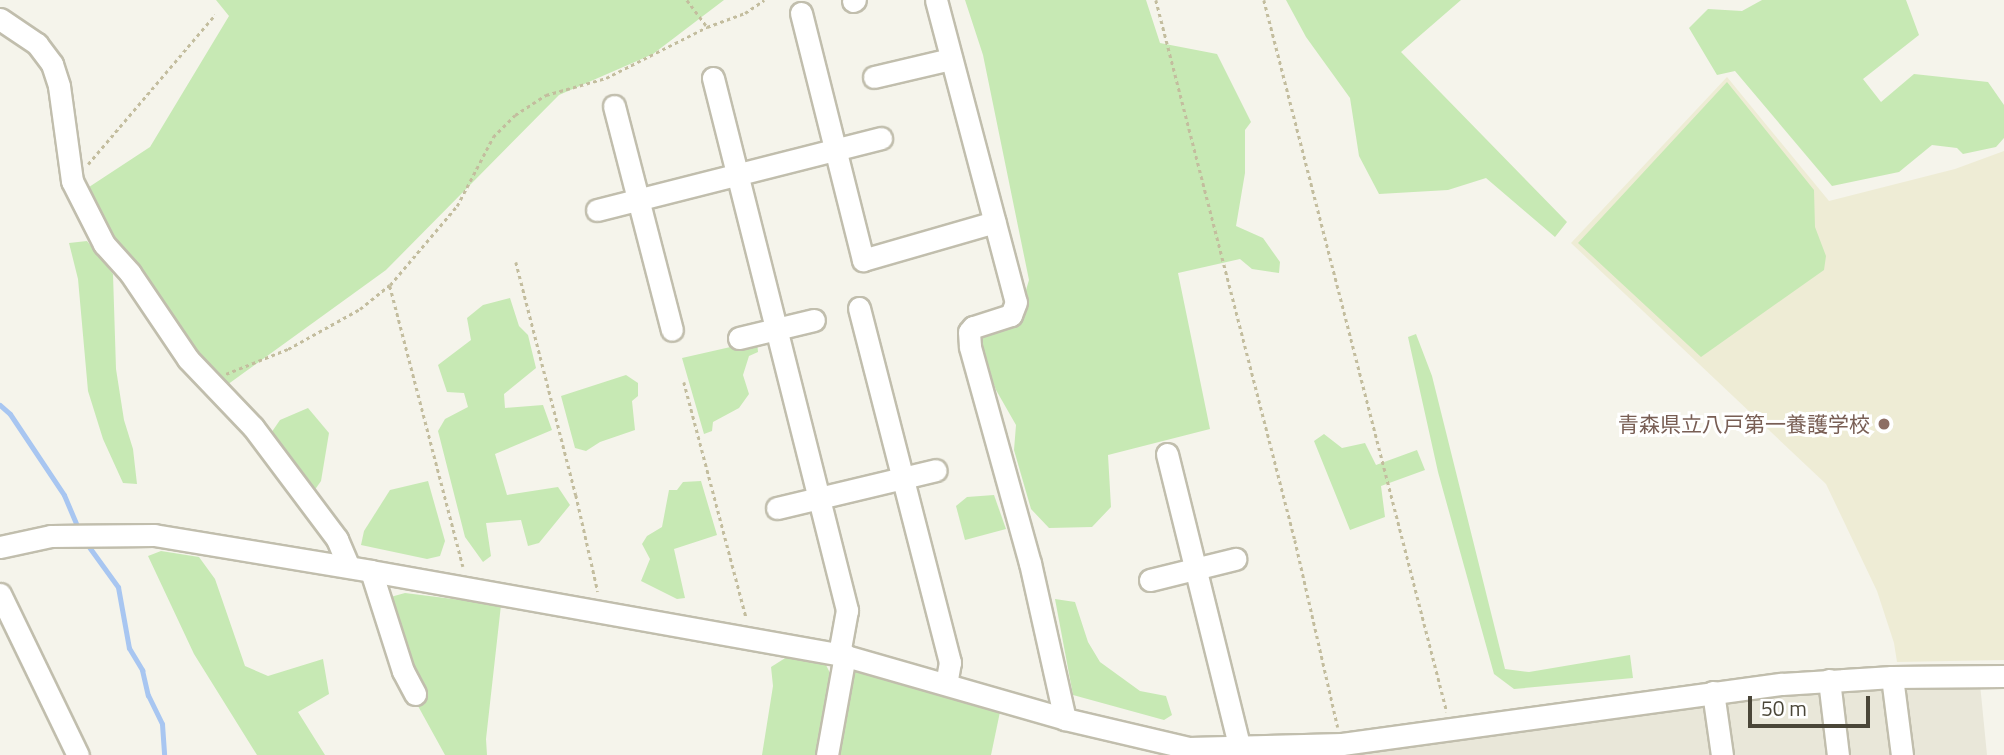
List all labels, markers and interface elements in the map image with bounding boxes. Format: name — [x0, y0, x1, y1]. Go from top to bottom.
place label: 青森県立八戸第一養護学校 — [1618, 411, 1870, 437]
marker: 青森県立八戸第一養護学校 — [1876, 416, 1892, 432]
scale bar — [1752, 682, 1874, 726]
text: 50 m — [1761, 692, 1807, 724]

